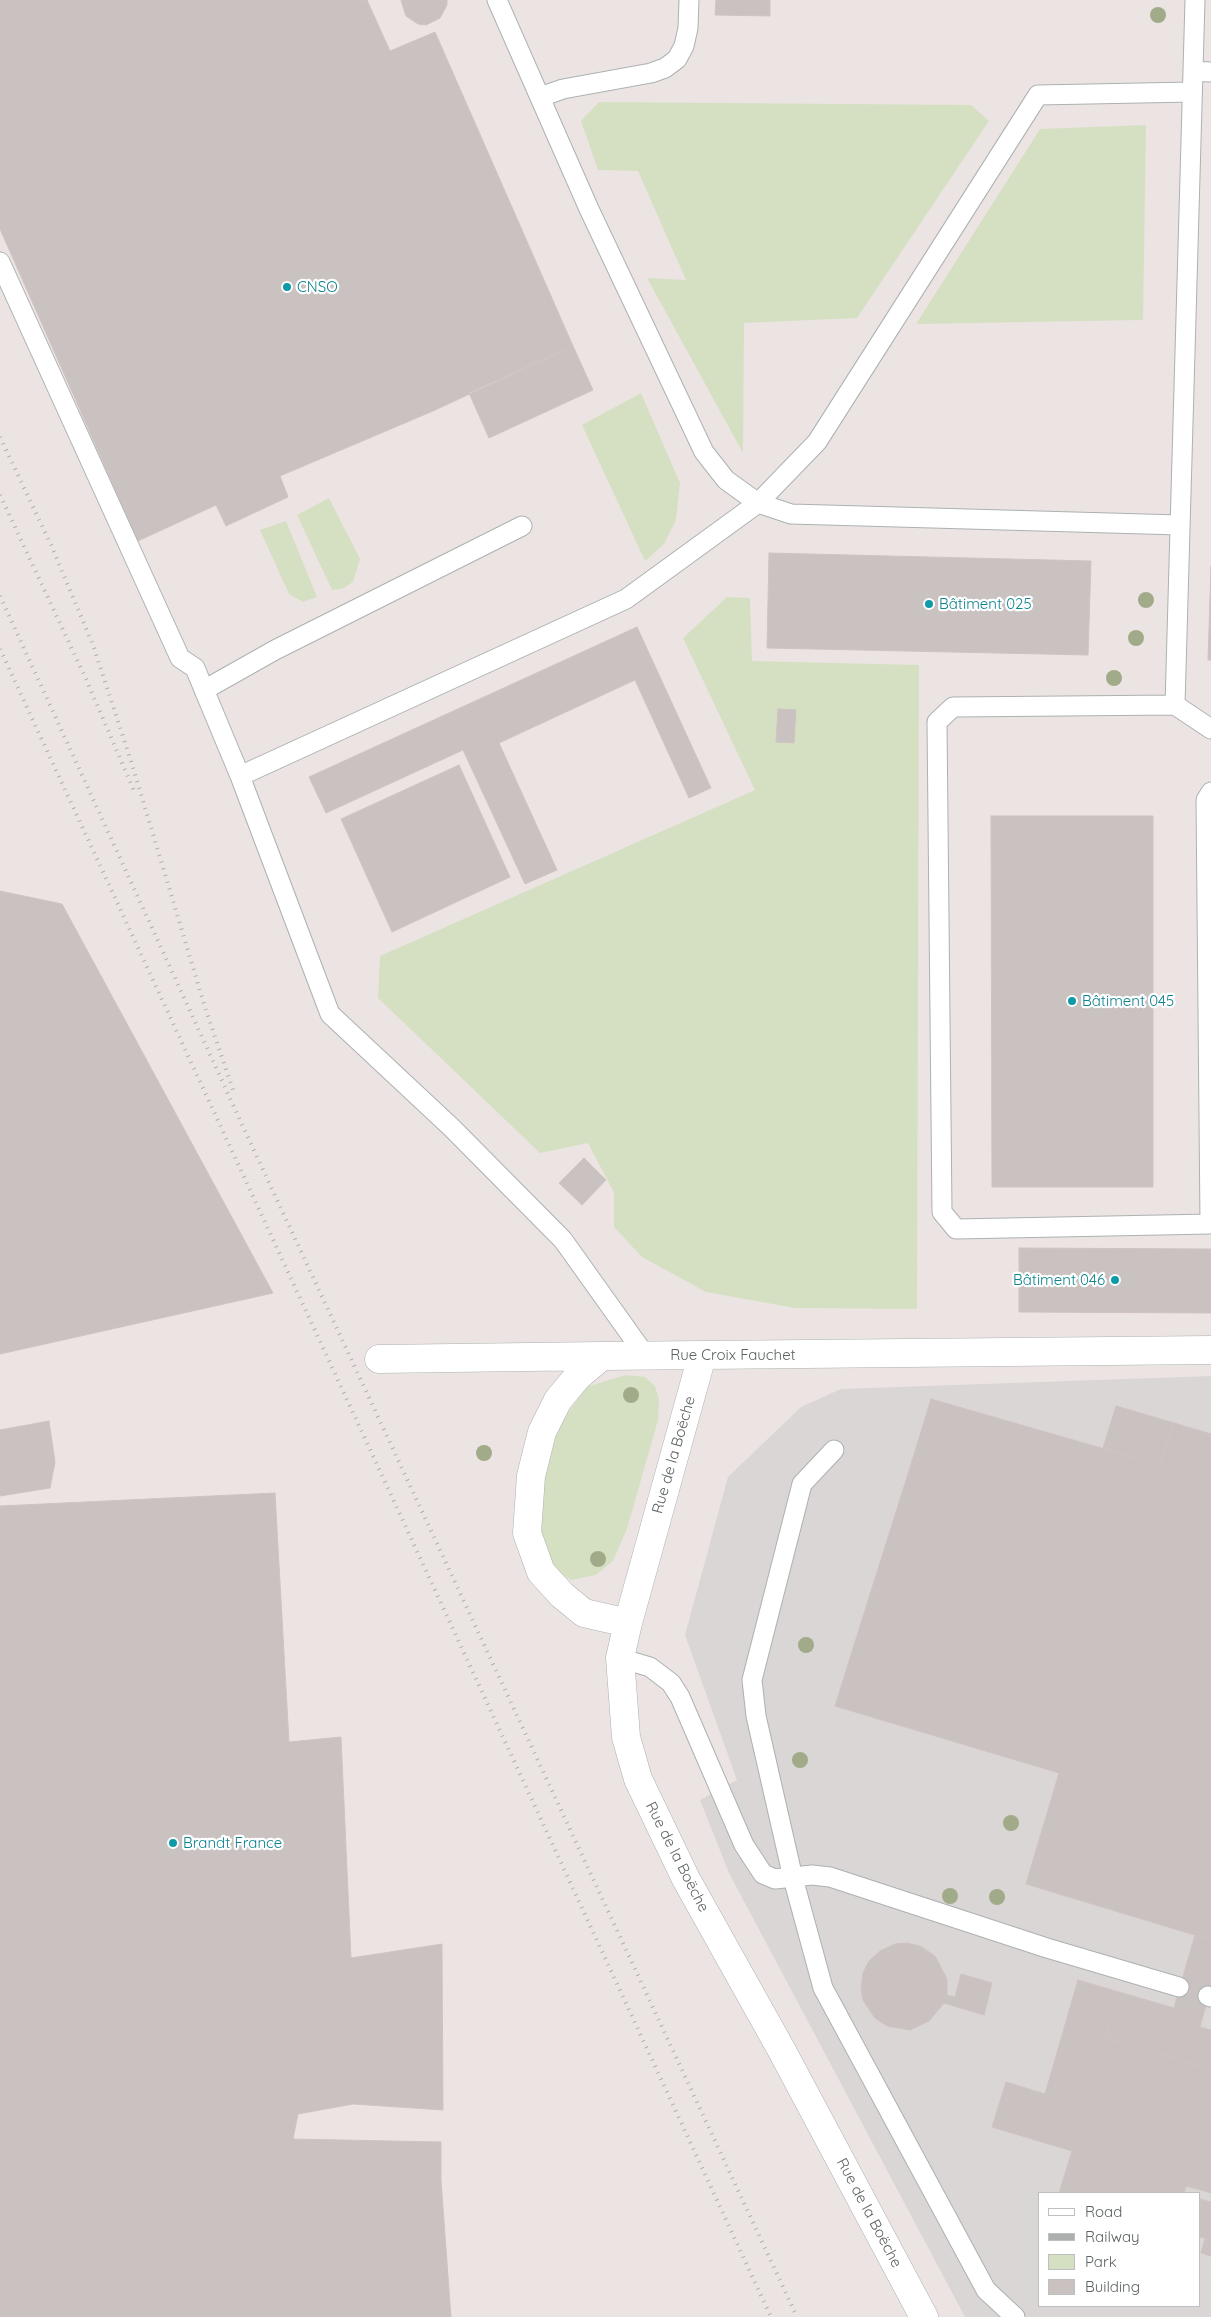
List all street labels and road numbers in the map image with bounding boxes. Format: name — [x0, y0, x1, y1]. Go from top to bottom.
street label: Rue Croix Fauchet — [670, 1346, 796, 1364]
street label: Rue de la Boëche — [649, 1394, 699, 1516]
street label: Rue de la Boëche — [641, 1799, 713, 1915]
street label: Rue de la Boëche — [833, 2155, 905, 2271]

